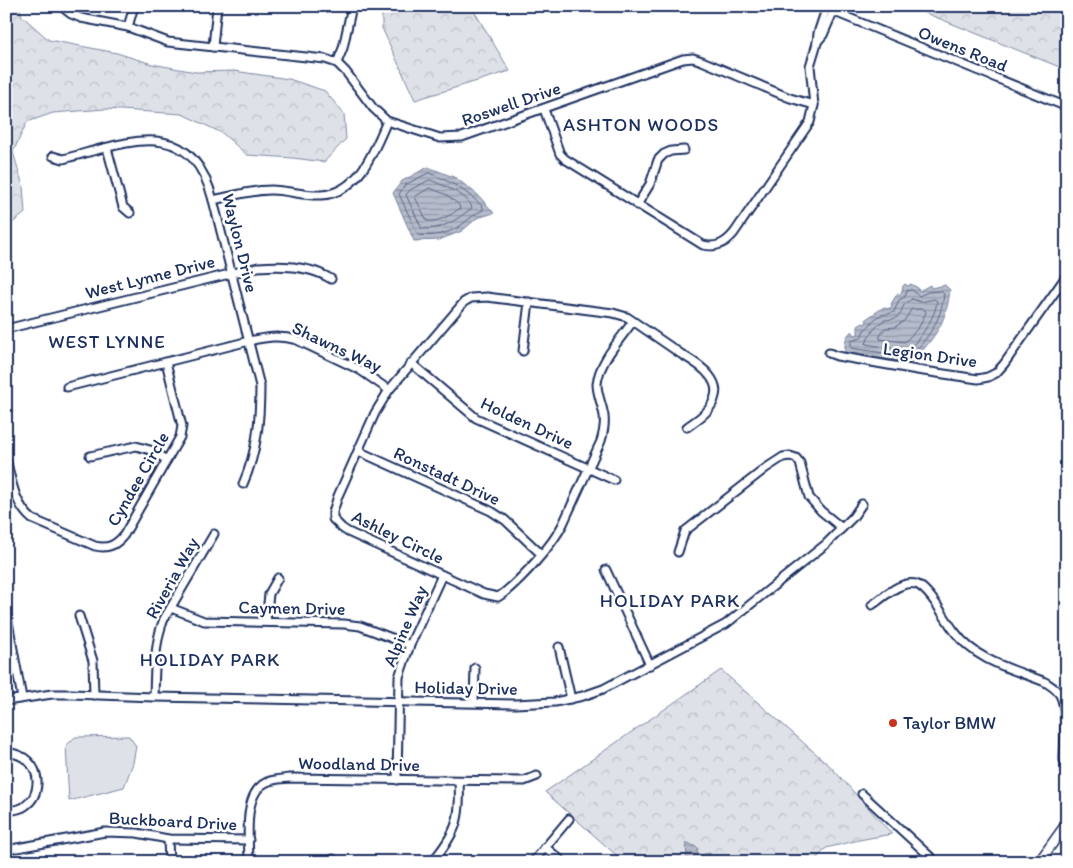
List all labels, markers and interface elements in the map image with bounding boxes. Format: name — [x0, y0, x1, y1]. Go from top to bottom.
street label: Owens Road — [915, 21, 1011, 77]
street label: Roswell Drive — [459, 77, 563, 131]
district label: ASHTON WOODS — [563, 113, 719, 136]
street label: Waylon Drive — [217, 191, 263, 295]
street label: West Lynne Drive — [83, 250, 217, 304]
street label: Shawns Way — [289, 317, 386, 378]
district label: WEST LYNNE — [48, 330, 166, 353]
street label: Legion Drive — [881, 338, 979, 372]
street label: Holden Drive — [477, 392, 577, 454]
street label: Cyndee Circle — [102, 428, 174, 530]
street label: Ronstadt Drive — [390, 442, 504, 510]
street label: Ashley Circle — [348, 505, 448, 569]
street label: Riveria Way — [141, 533, 204, 623]
street label: Alpine Way — [378, 582, 432, 670]
district label: HOLIDAY PARK — [600, 589, 740, 612]
street label: Caymen Drive — [238, 596, 346, 620]
district label: HOLIDAY PARK — [140, 648, 280, 671]
street label: Holiday Drive — [414, 676, 518, 700]
place label: Taylor BMW — [903, 712, 996, 734]
marker: Taylor BMW — [887, 717, 899, 729]
street label: Woodland Drive — [298, 752, 420, 776]
street label: Buckboard Drive — [108, 807, 238, 835]

